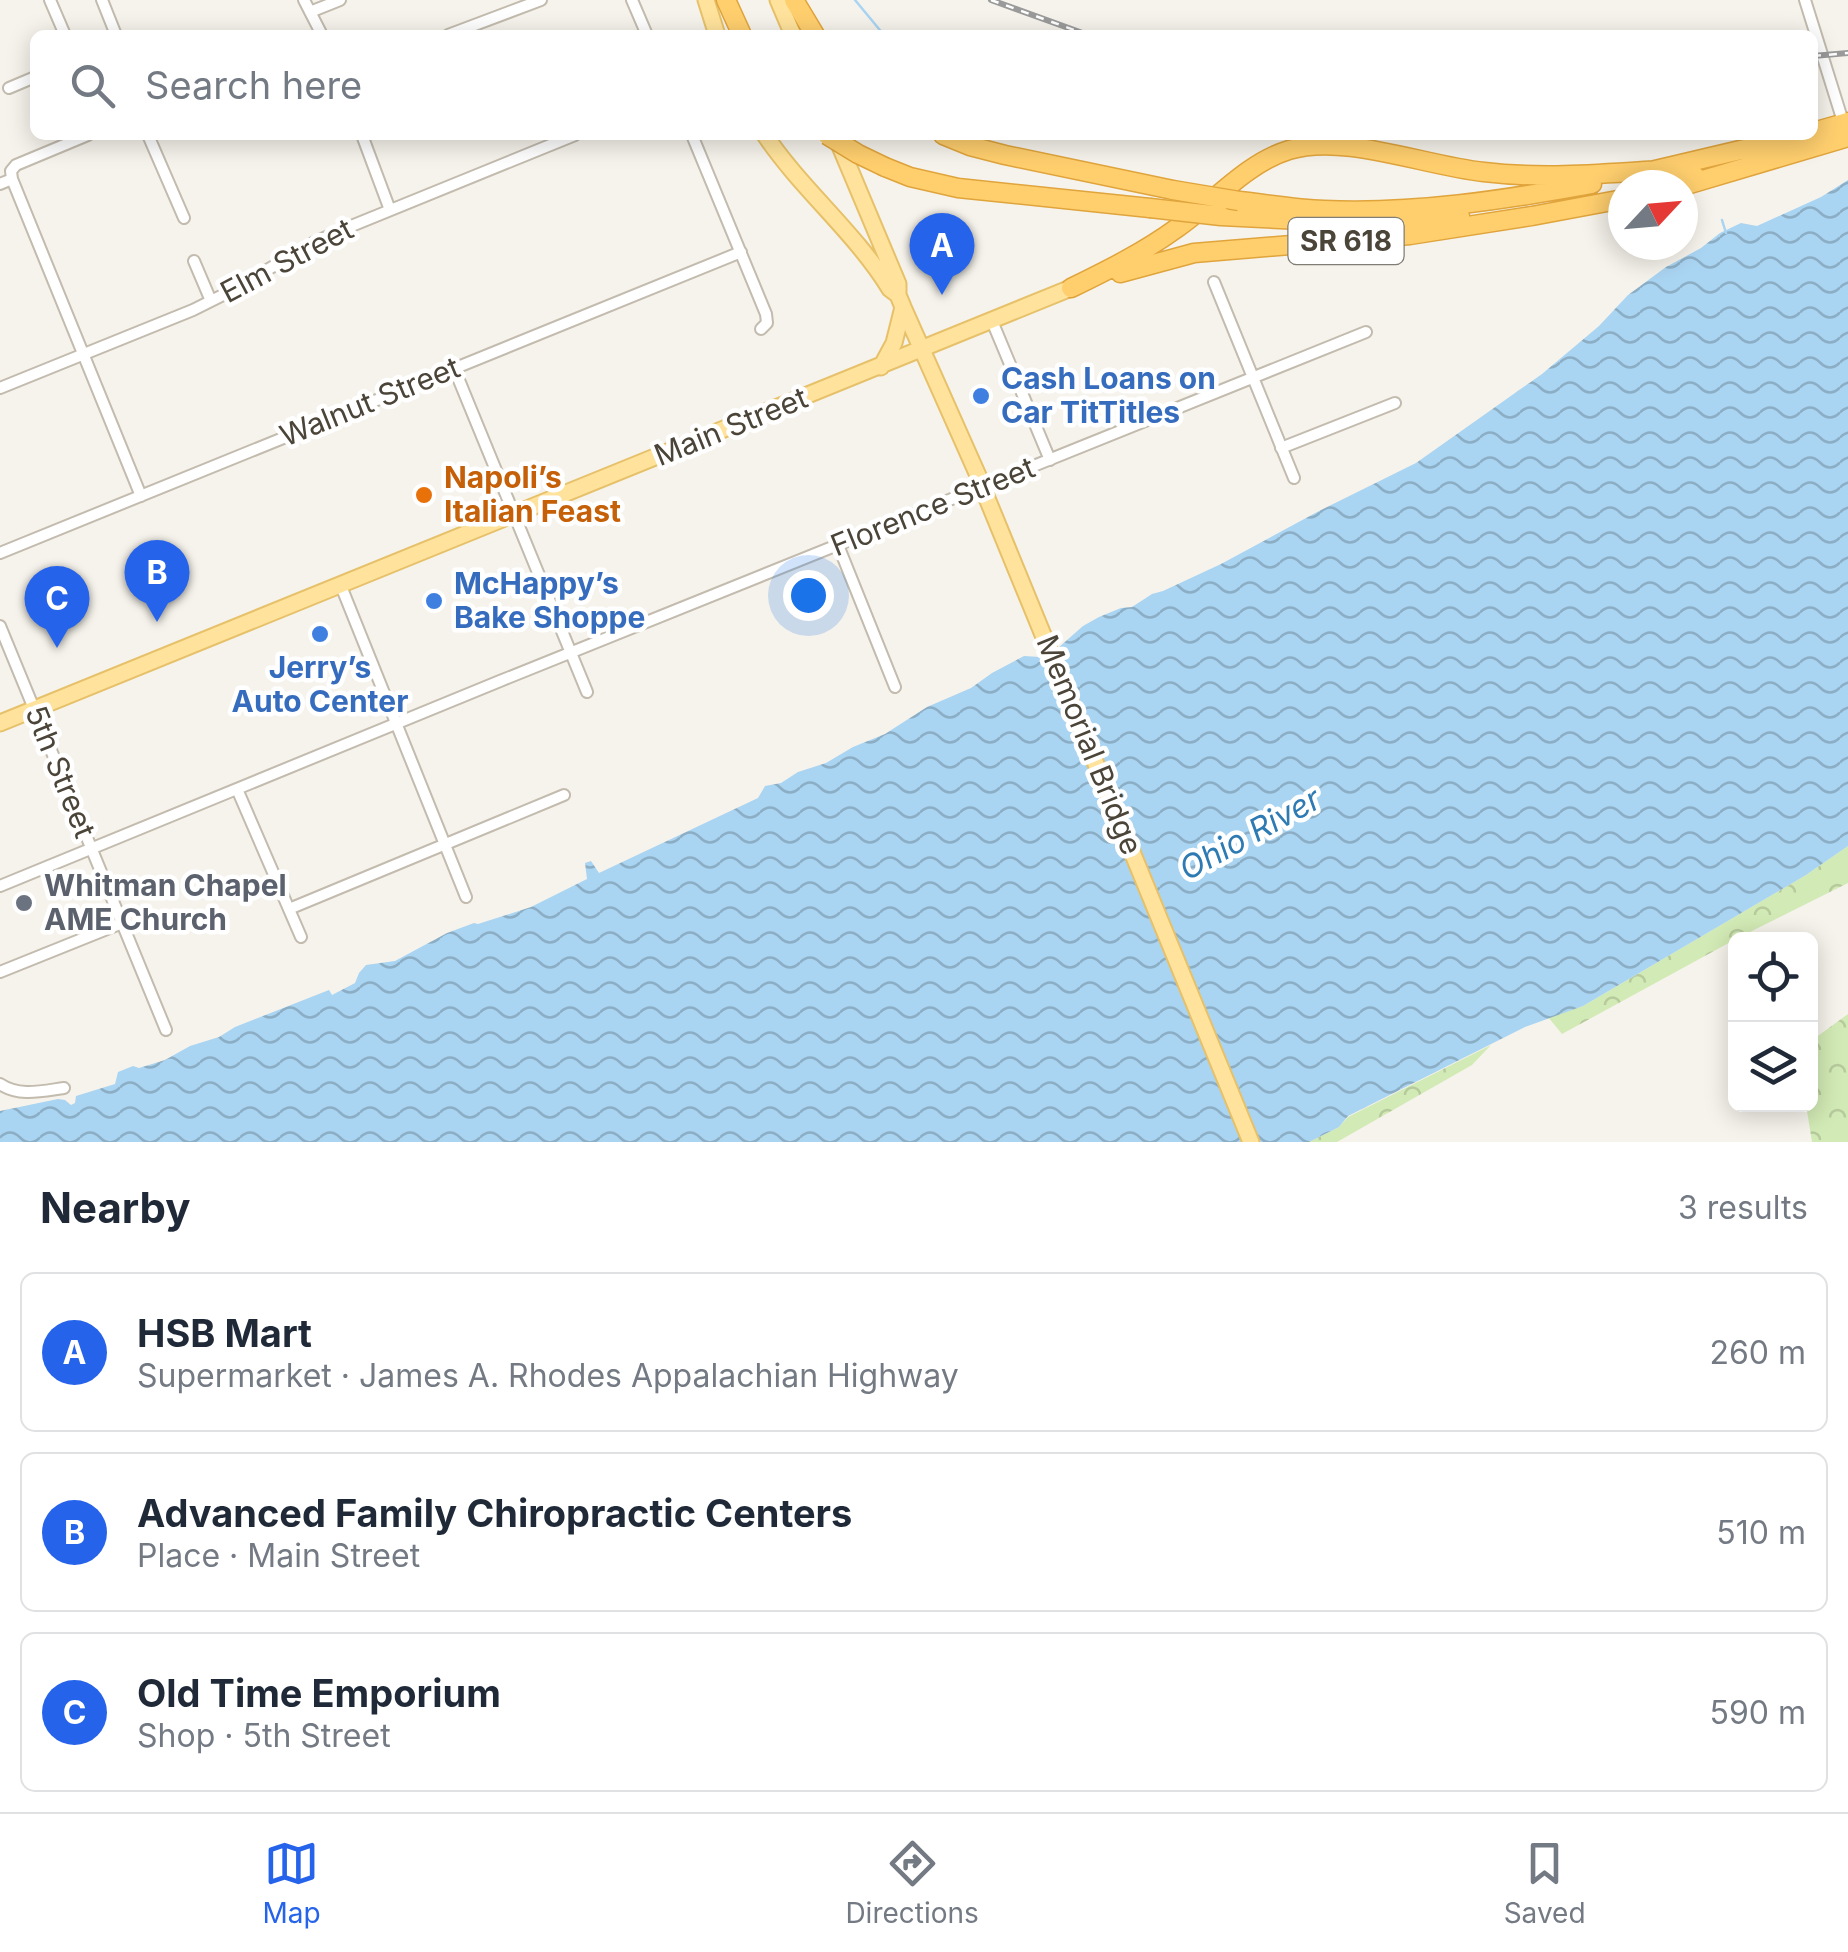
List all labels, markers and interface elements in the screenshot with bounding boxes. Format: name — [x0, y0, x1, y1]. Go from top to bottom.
search box — [30, 30, 1818, 140]
icon: search — [65, 58, 120, 113]
text: Search here — [145, 62, 362, 108]
north arrow — [1608, 170, 1698, 260]
street label: Elm Street — [214, 210, 359, 310]
pin: A — [910, 212, 974, 295]
road number: SR 618 — [1288, 218, 1404, 264]
street label: Walnut Street — [275, 349, 465, 453]
place label: Cash Loans on Car TitTitles — [1001, 360, 1216, 430]
street label: Main Street — [649, 379, 813, 473]
marker: Cash Loans on Car TitTitles — [970, 385, 992, 407]
street label: Florence Street — [825, 449, 1040, 563]
place label: Napoli’s Italian Feast — [444, 459, 621, 529]
marker: Napoli’s Italian Feast — [413, 484, 435, 506]
pin: B — [124, 540, 190, 622]
place label: McHappy’s Bake Shoppe — [454, 565, 645, 635]
pin: C — [24, 566, 90, 648]
your location — [783, 570, 834, 621]
marker: McHappy’s Bake Shoppe — [423, 590, 445, 612]
marker: Jerry’s Auto Center — [309, 623, 331, 645]
street label: Memorial Bridge — [1030, 630, 1150, 860]
place label: Jerry’s Auto Center — [232, 649, 408, 719]
street label: 5th Street — [18, 700, 104, 843]
water label: Ohio River — [1172, 778, 1328, 888]
place label: Whitman Chapel AME Church — [44, 867, 287, 937]
marker: Whitman Chapel AME Church — [13, 892, 35, 914]
map controls — [1728, 932, 1818, 1112]
button: locate — [1728, 932, 1818, 1022]
button: layers — [1728, 1022, 1818, 1112]
text: Nearby — [40, 1182, 191, 1233]
text: 3 results — [1678, 1188, 1808, 1227]
text: HSB Mart — [137, 1310, 312, 1356]
text: A — [63, 1333, 86, 1372]
text: 260 m — [1709, 1333, 1806, 1372]
text: Supermarket · James A. Rhodes Appalachian Highway — [137, 1356, 959, 1395]
text: Advanced Family Chiropractic Centers — [137, 1490, 852, 1536]
text: B — [64, 1513, 85, 1552]
text: 510 m — [1716, 1513, 1806, 1552]
text: Place · Main Street — [137, 1536, 420, 1575]
text: Old Time Emporium — [137, 1670, 501, 1716]
text: C — [63, 1693, 86, 1732]
text: 590 m — [1709, 1693, 1806, 1732]
text: Shop · 5th Street — [137, 1716, 391, 1755]
tab: Map — [262, 1836, 321, 1930]
tab: Directions — [845, 1836, 979, 1930]
tab: Saved — [1504, 1836, 1586, 1930]

